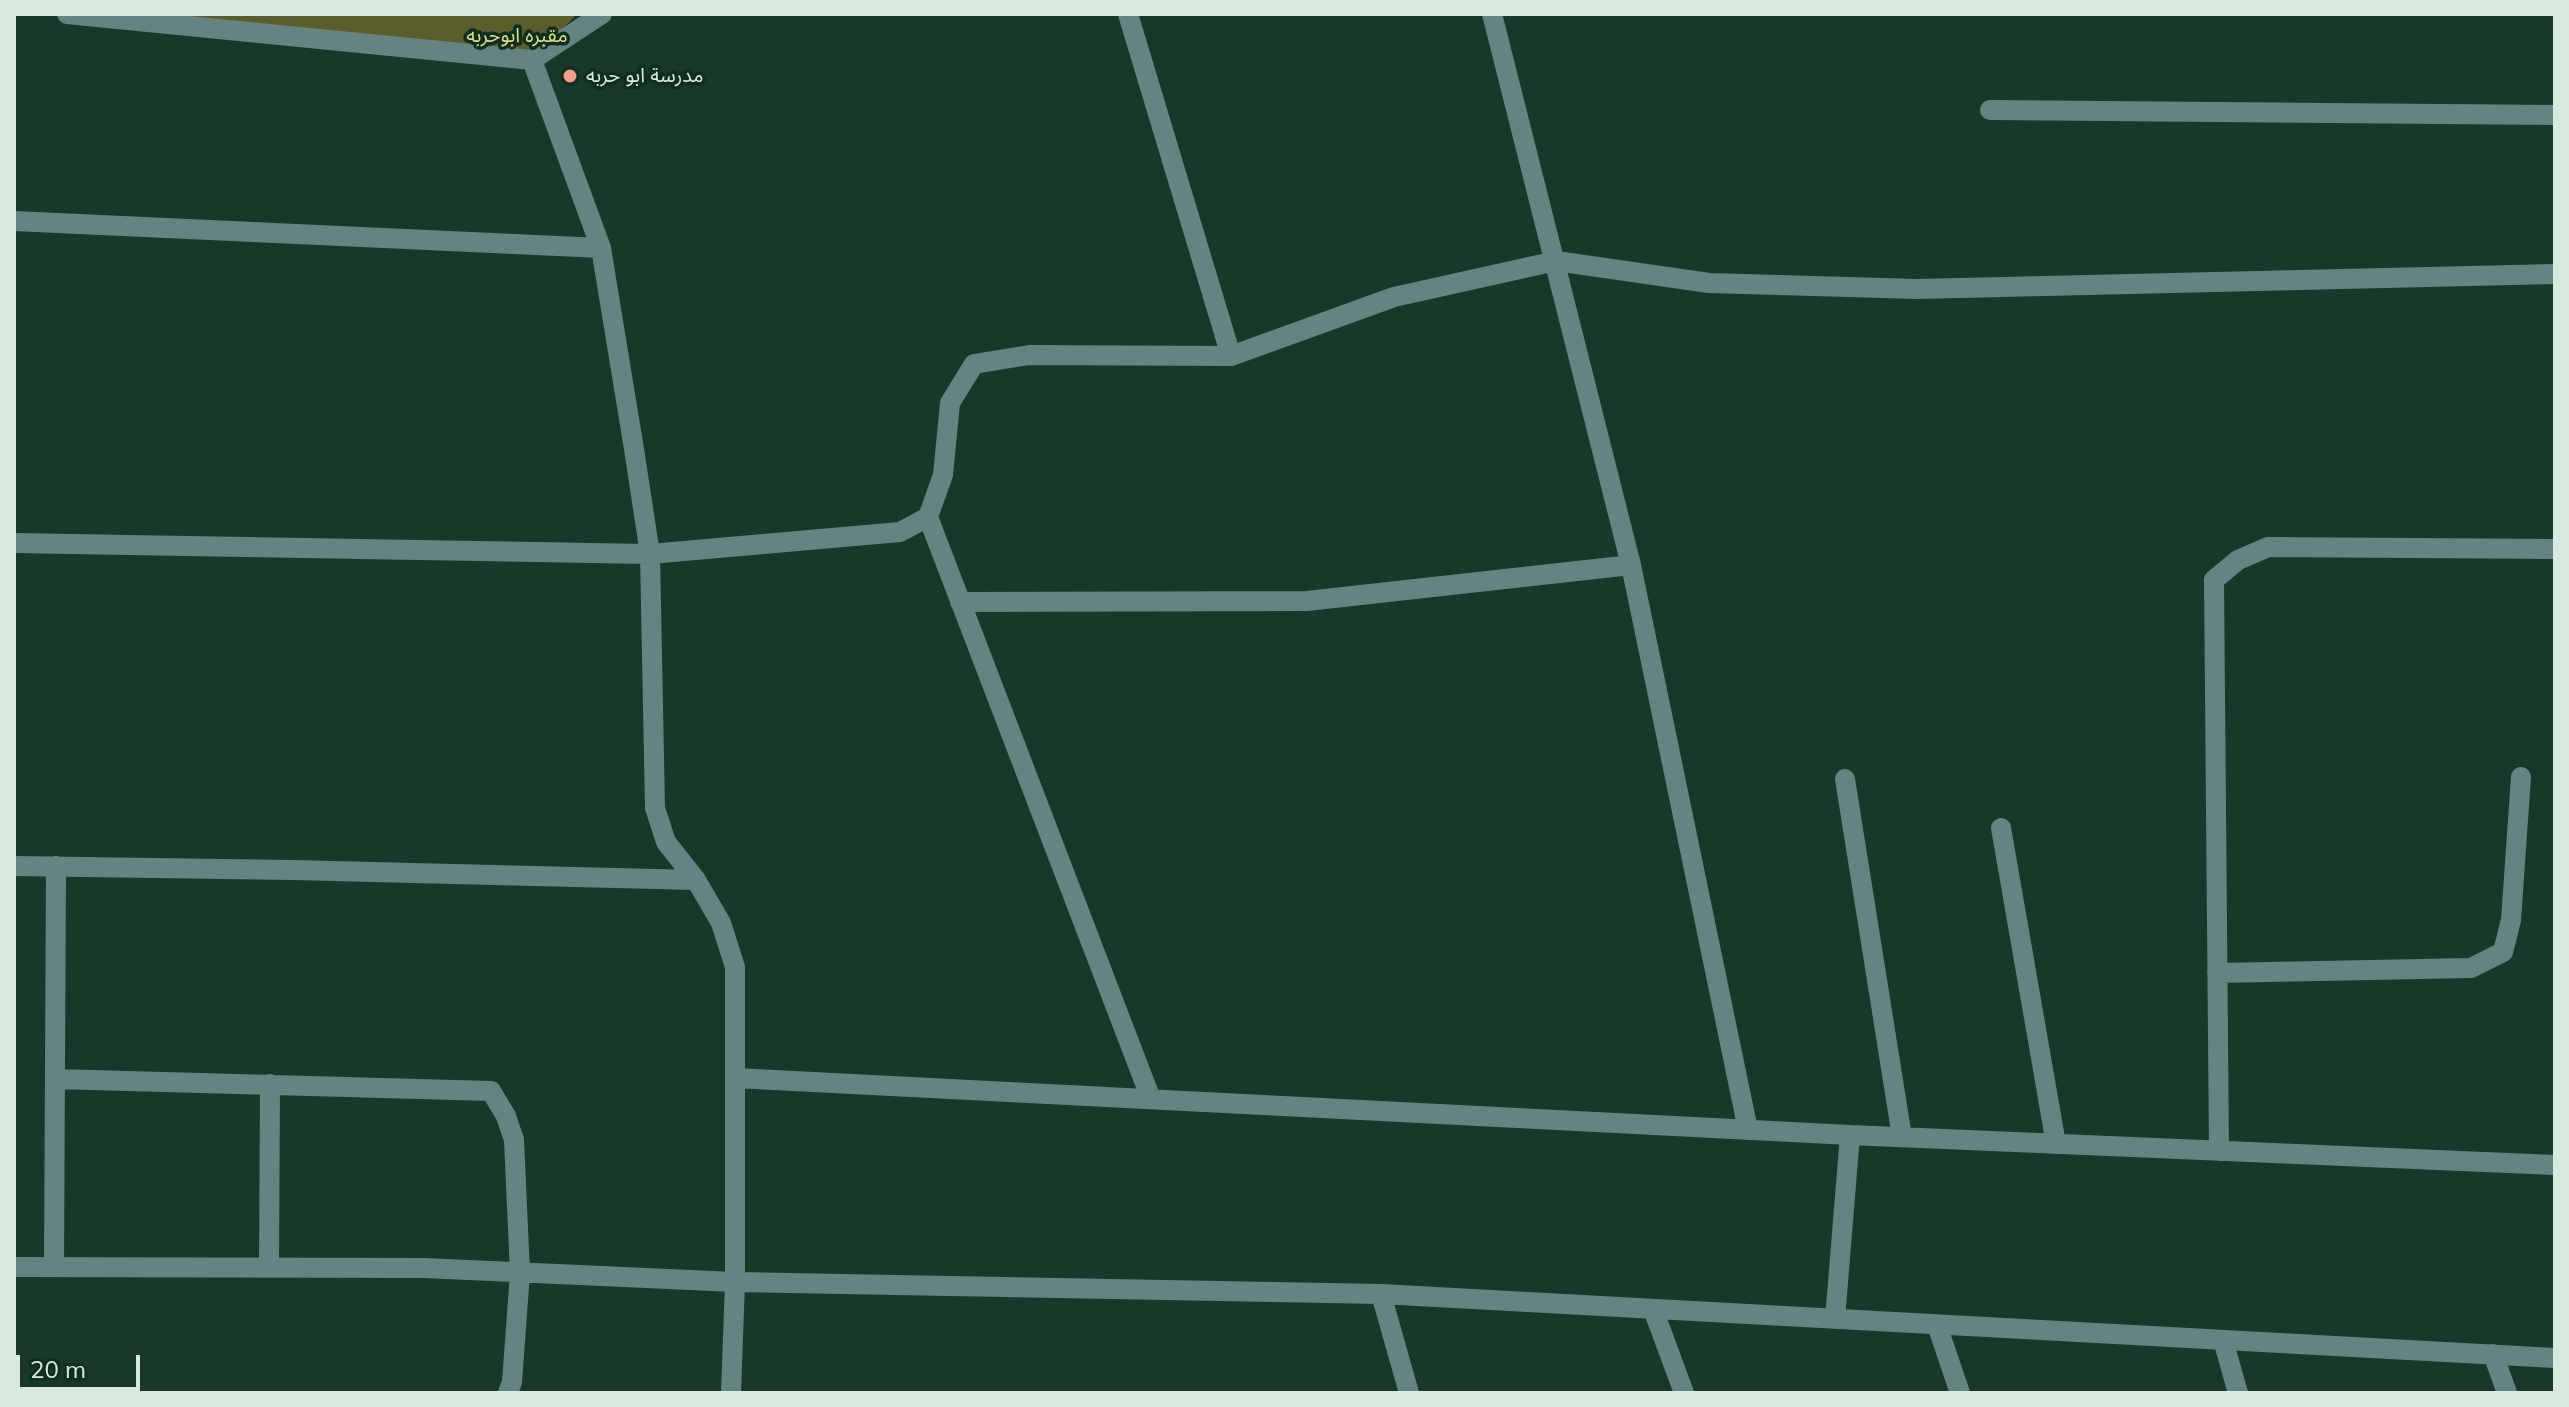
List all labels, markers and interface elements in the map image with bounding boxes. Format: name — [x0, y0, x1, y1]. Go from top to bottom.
park label: مقبره ابوحربه — [466, 24, 568, 48]
place label: مدرسة ابو حربه — [586, 64, 703, 88]
marker: مدرسة ابو حربه — [561, 67, 579, 85]
scale bar — [20, 1339, 144, 1389]
text: 20 m — [30, 1354, 86, 1384]

